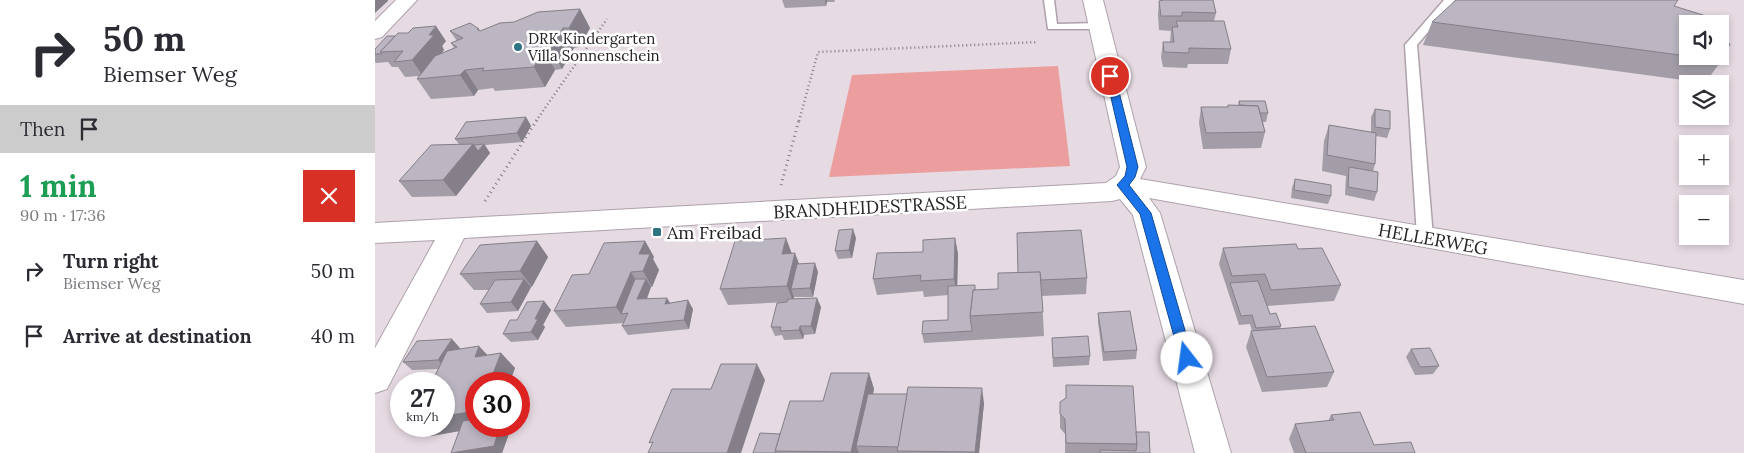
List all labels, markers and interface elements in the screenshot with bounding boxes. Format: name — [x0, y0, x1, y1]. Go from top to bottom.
map controls — [1679, 15, 1729, 245]
button: sound — [1679, 15, 1729, 65]
text: 50 m — [103, 16, 186, 61]
icon: right — [20, 20, 85, 85]
place label: DRK Kindergarten Villa Sonnenschein — [527, 29, 660, 65]
marker: DRK Kindergarten Villa Sonnenschein — [512, 41, 524, 53]
pin — [1089, 55, 1131, 97]
text: Biemser Weg — [103, 60, 237, 88]
icon: arrive — [1096, 62, 1124, 90]
button: layers — [1679, 75, 1729, 125]
icon: arrive — [75, 115, 103, 143]
text: Then — [20, 117, 65, 141]
button: + — [1679, 135, 1729, 185]
text: 1 min — [20, 167, 97, 205]
button: close — [303, 170, 355, 222]
street label: BRANDHEIDESTRASSE — [773, 190, 967, 224]
button: − — [1679, 195, 1729, 245]
text: 90 m · 17:36 — [20, 205, 105, 225]
street label: HELLERWEG — [1376, 218, 1490, 260]
place label: Am Freibad — [666, 221, 762, 244]
marker: Am Freibad — [651, 226, 663, 238]
text: Turn right — [63, 249, 159, 273]
icon: right — [20, 257, 48, 285]
text: 50 m — [311, 259, 355, 283]
text: Biemser Weg — [63, 273, 160, 293]
icon: arrive — [20, 322, 48, 350]
text: Arrive at destination — [63, 324, 252, 348]
text: 40 m — [311, 324, 355, 348]
position arrow — [1160, 331, 1212, 383]
speed limit sign: 30 — [465, 372, 530, 437]
text: 27 — [410, 382, 435, 414]
text: km/h — [406, 409, 439, 424]

